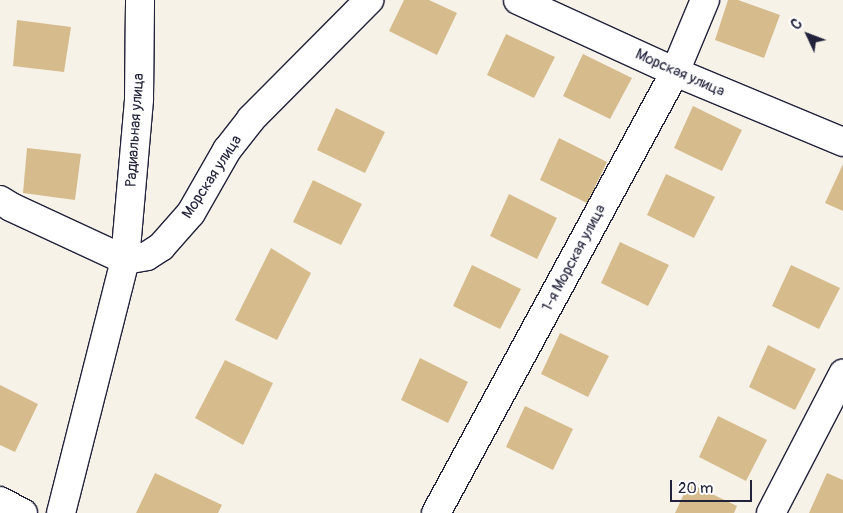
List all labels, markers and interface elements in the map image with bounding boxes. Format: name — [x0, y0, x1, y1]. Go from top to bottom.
north arrow — [783, 10, 833, 60]
text: С — [787, 15, 806, 33]
street label: Морская улица — [633, 45, 727, 101]
street label: Радиальная улица — [122, 73, 148, 187]
street label: Морская улица — [178, 132, 246, 222]
street label: 1-я Морская улица — [538, 201, 610, 315]
scale bar — [673, 470, 756, 502]
text: 20 m — [678, 479, 713, 498]

